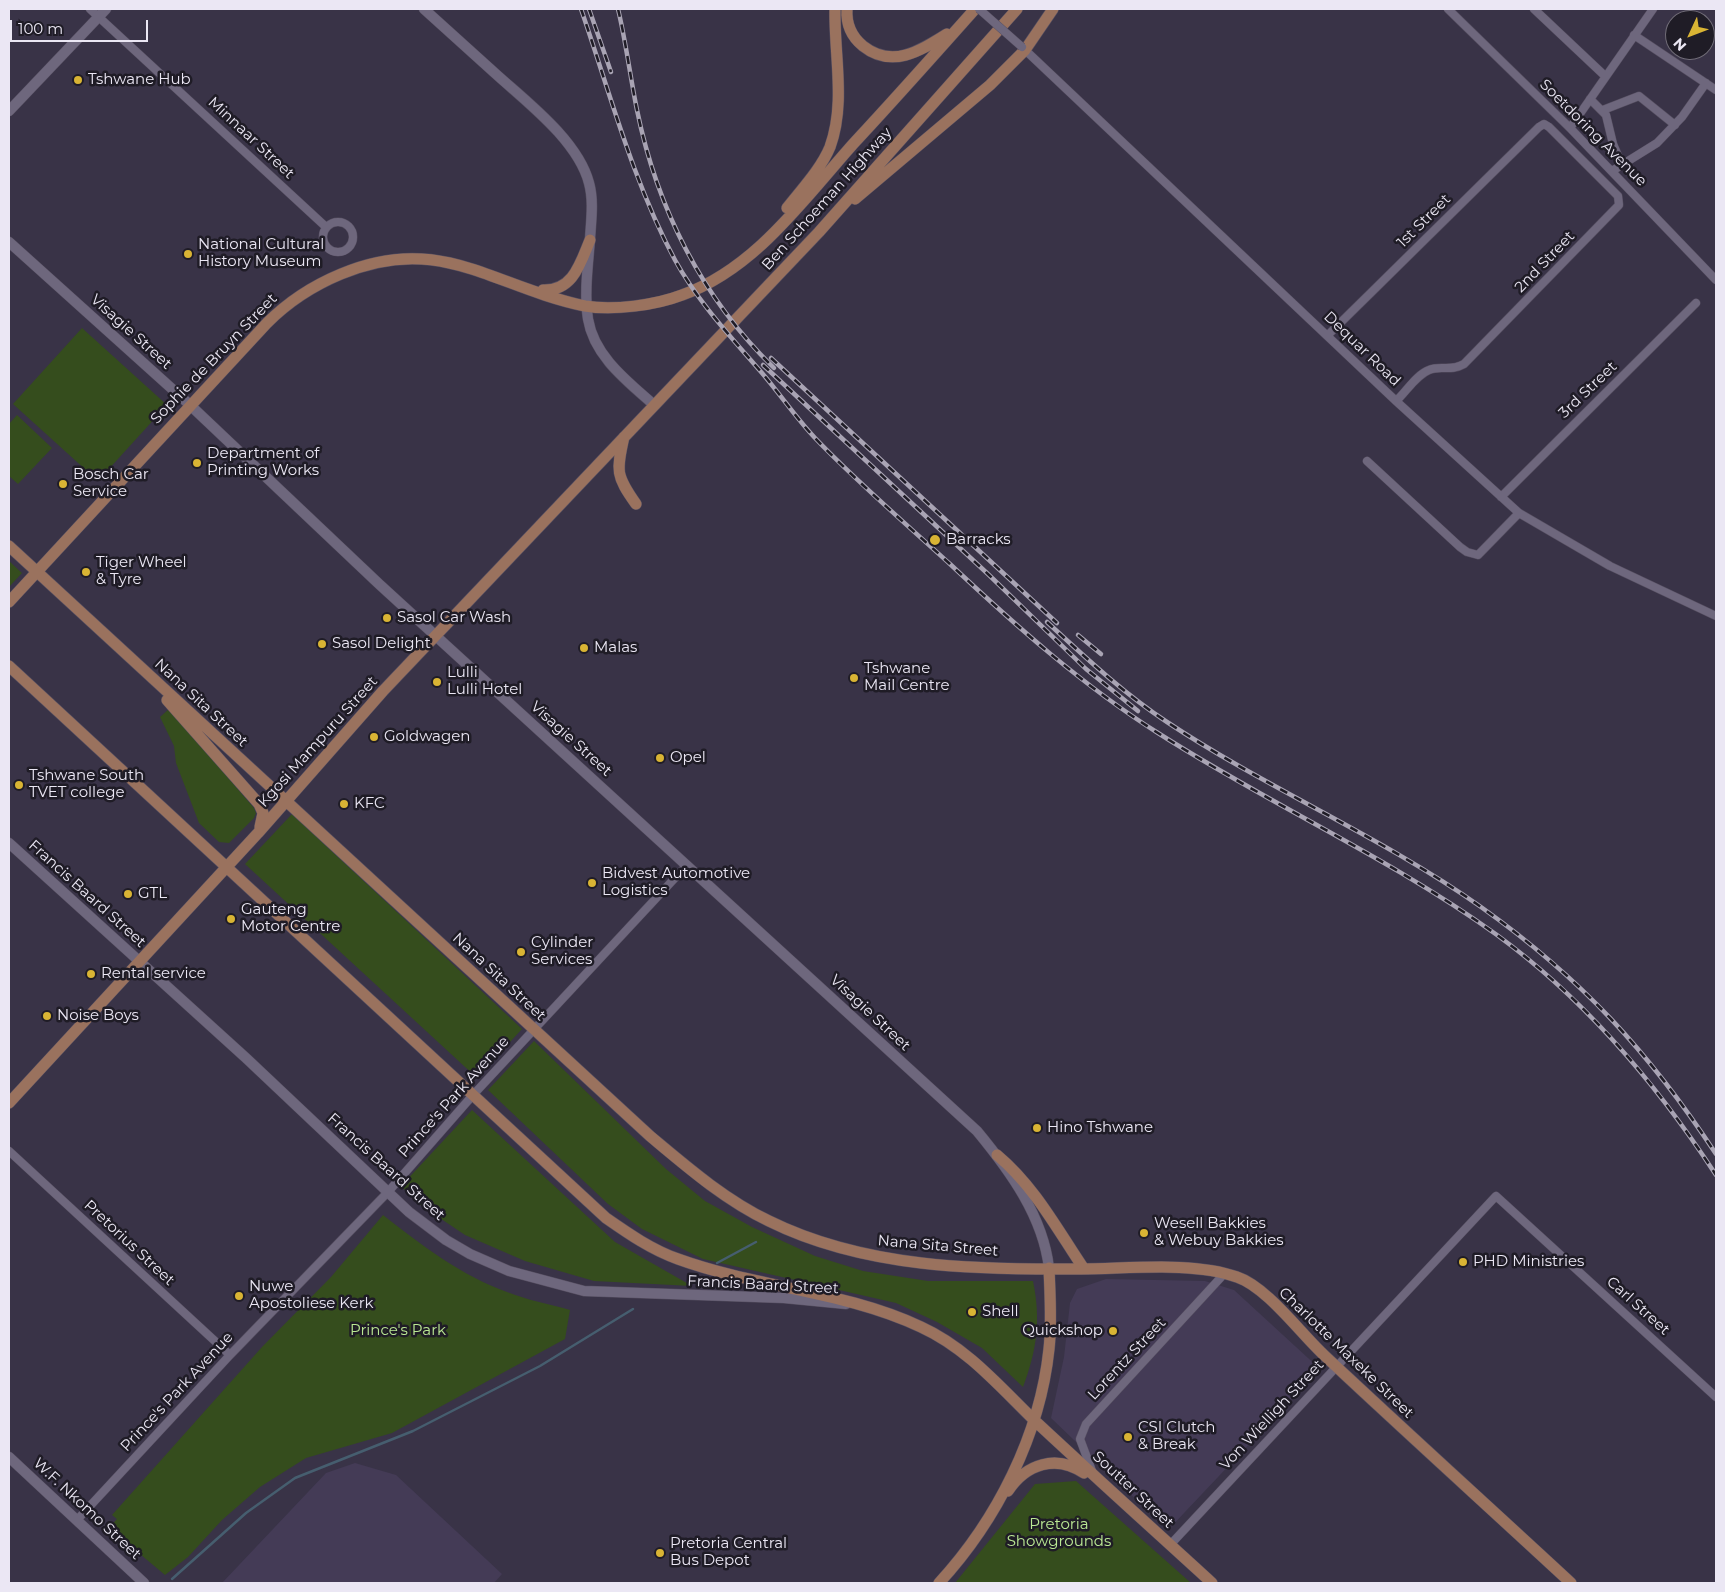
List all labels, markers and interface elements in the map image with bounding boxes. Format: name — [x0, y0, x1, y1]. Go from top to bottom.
scale bar — [12, 10, 150, 42]
north arrow — [1665, 10, 1715, 60]
text: 100 m — [18, 19, 63, 38]
text: N — [1669, 34, 1690, 55]
place label: Tshwane Hub — [88, 71, 191, 89]
marker: Tshwane Hub — [72, 74, 84, 86]
street label: Soetdoring Avenue — [1536, 76, 1650, 190]
street label: Minnaar Street — [204, 93, 298, 183]
street label: Ben Schoeman Highway — [758, 124, 896, 274]
street label: 1st Street — [1394, 191, 1454, 251]
street label: 2nd Street — [1511, 228, 1579, 296]
place label: National Cultural History Museum — [198, 236, 324, 271]
marker: National Cultural History Museum — [182, 248, 194, 260]
street label: Sophie de Bruyn Street — [147, 290, 281, 428]
street label: Visagie Street — [87, 291, 175, 373]
street label: Dequar Road — [1320, 308, 1404, 390]
street label: 3rd Street — [1555, 358, 1621, 422]
place label: Department of Printing Works — [207, 445, 319, 480]
marker: Department of Printing Works — [191, 457, 203, 469]
place label: Bosch Car Service — [73, 466, 149, 501]
marker: Bosch Car Service — [57, 478, 69, 490]
place label: Barracks — [946, 531, 1011, 549]
marker: Barracks — [928, 533, 942, 547]
place label: Tiger Wheel & Tyre — [96, 554, 187, 589]
marker: Tiger Wheel & Tyre — [80, 566, 92, 578]
place label: Sasol Car Wash — [397, 609, 511, 627]
marker: Sasol Car Wash — [381, 612, 393, 624]
place label: Sasol Delight — [332, 635, 431, 653]
marker: Sasol Delight — [316, 638, 328, 650]
place label: Malas — [594, 639, 637, 657]
marker: Malas — [578, 642, 590, 654]
street label: Nana Sita Street — [151, 655, 251, 751]
place label: Tshwane Mail Centre — [864, 660, 950, 695]
place label: Lulli Lulli Hotel — [447, 664, 522, 699]
marker: Tshwane Mail Centre — [848, 672, 860, 684]
street label: Kgosi Mampuru Street — [254, 673, 382, 811]
marker: Lulli Lulli Hotel — [431, 676, 443, 688]
street label: Visagie Street — [527, 698, 615, 780]
place label: Goldwagen — [384, 728, 470, 746]
marker: Goldwagen — [368, 731, 380, 743]
place label: Opel — [670, 749, 706, 767]
marker: Opel — [654, 752, 666, 764]
place label: Tshwane South TVET college — [29, 767, 144, 802]
marker: Tshwane South TVET college — [13, 779, 25, 791]
place label: KFC — [354, 795, 385, 813]
marker: KFC — [338, 798, 350, 810]
street label: Francis Baard Street — [25, 837, 149, 951]
place label: Bidvest Automotive Logistics — [602, 865, 750, 900]
marker: Bidvest Automotive Logistics — [586, 877, 598, 889]
place label: GTL — [138, 885, 167, 903]
marker: GTL — [122, 888, 134, 900]
place label: Gauteng Motor Centre — [241, 901, 340, 936]
marker: Gauteng Motor Centre — [225, 913, 237, 925]
street label: Nana Sita Street — [449, 929, 549, 1025]
place label: Cylinder Services — [531, 934, 593, 969]
marker: Cylinder Services — [515, 946, 527, 958]
place label: Rental service — [101, 965, 206, 983]
marker: Rental service — [85, 968, 97, 980]
street label: Visagie Street — [826, 971, 914, 1055]
place label: Noise Boys — [57, 1007, 139, 1025]
marker: Noise Boys — [41, 1010, 53, 1022]
street label: Prince's Park Avenue — [395, 1033, 513, 1161]
street label: Francis Baard Street — [324, 1110, 448, 1224]
place label: Hino Tshwane — [1047, 1119, 1153, 1137]
marker: Hino Tshwane — [1031, 1122, 1043, 1134]
street label: Pretorius Street — [80, 1196, 178, 1290]
place label: Wesell Bakkies & Webuy Bakkies — [1154, 1215, 1284, 1250]
marker: Wesell Bakkies & Webuy Bakkies — [1138, 1227, 1150, 1239]
street label: Nana Sita Street — [877, 1232, 999, 1260]
place label: PHD Ministries — [1473, 1253, 1584, 1271]
marker: PHD Ministries — [1457, 1256, 1469, 1268]
street label: Francis Baard Street — [687, 1272, 839, 1298]
street label: Carl Street — [1603, 1273, 1673, 1339]
place label: Nuwe Apostoliese Kerk — [249, 1278, 374, 1313]
street label: Charlotte Maxeke Street — [1275, 1284, 1417, 1422]
marker: Nuwe Apostoliese Kerk — [233, 1290, 245, 1302]
place label: Shell — [982, 1303, 1018, 1321]
marker: Shell — [966, 1306, 978, 1318]
street label: Lorentz Street — [1084, 1314, 1170, 1404]
park label: Prince's Park — [350, 1322, 446, 1340]
place label: Quickshop — [1022, 1322, 1103, 1340]
marker: Quickshop — [1107, 1325, 1119, 1337]
street label: Prince's Park Avenue — [117, 1329, 237, 1455]
street label: Von Wielligh Street — [1216, 1356, 1328, 1474]
place label: CSI Clutch & Break — [1138, 1419, 1215, 1454]
marker: CSI Clutch & Break — [1122, 1431, 1134, 1443]
street label: Soutter Street — [1089, 1448, 1177, 1532]
street label: W.F. Nkomo Street — [29, 1454, 145, 1564]
park label: Pretoria Showgrounds — [1007, 1516, 1111, 1551]
place label: Pretoria Central Bus Depot — [670, 1535, 787, 1570]
marker: Pretoria Central Bus Depot — [654, 1547, 666, 1559]

